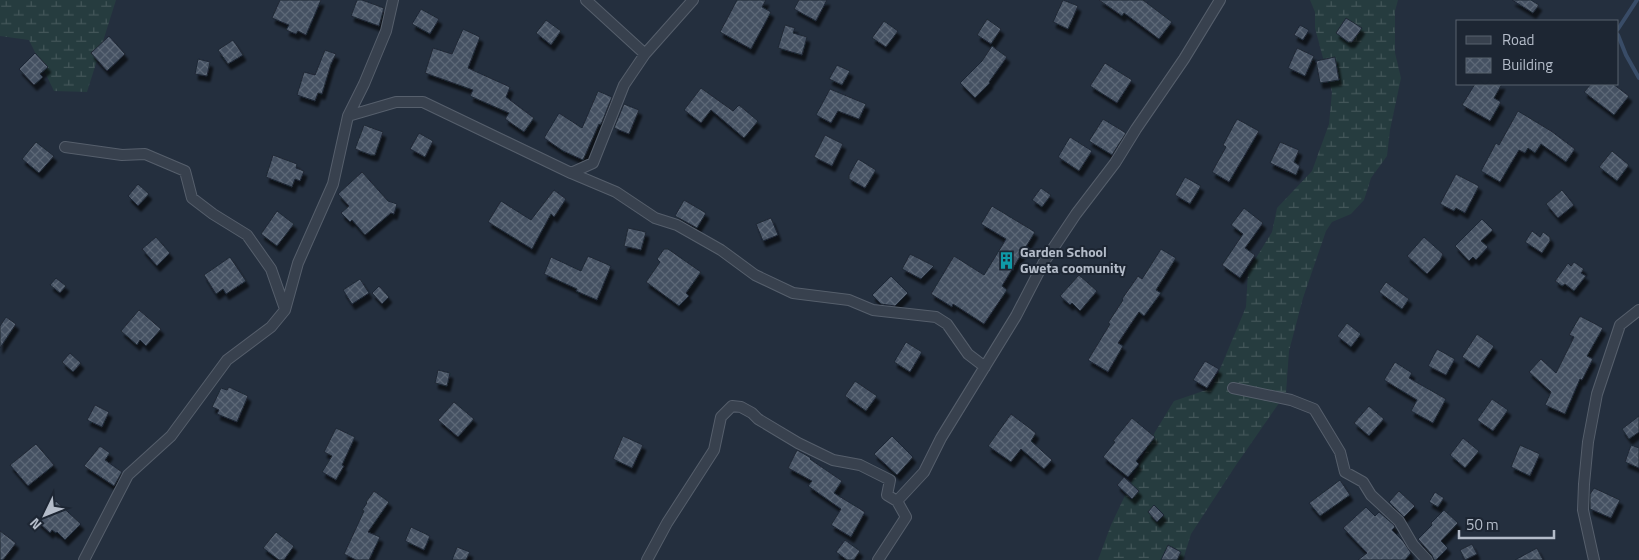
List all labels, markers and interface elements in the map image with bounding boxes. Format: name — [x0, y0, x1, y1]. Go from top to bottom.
legend — [1456, 20, 1619, 85]
text: Road — [1502, 28, 1534, 51]
text: Building — [1502, 53, 1553, 76]
place label: Garden School Gweta coomunity — [1020, 241, 1126, 278]
building icon: Garden School Gweta coomunity — [996, 250, 1016, 270]
north arrow — [20, 490, 70, 540]
scale bar — [1459, 508, 1554, 540]
text: N — [24, 513, 46, 535]
text: 50 m — [1466, 513, 1499, 536]

